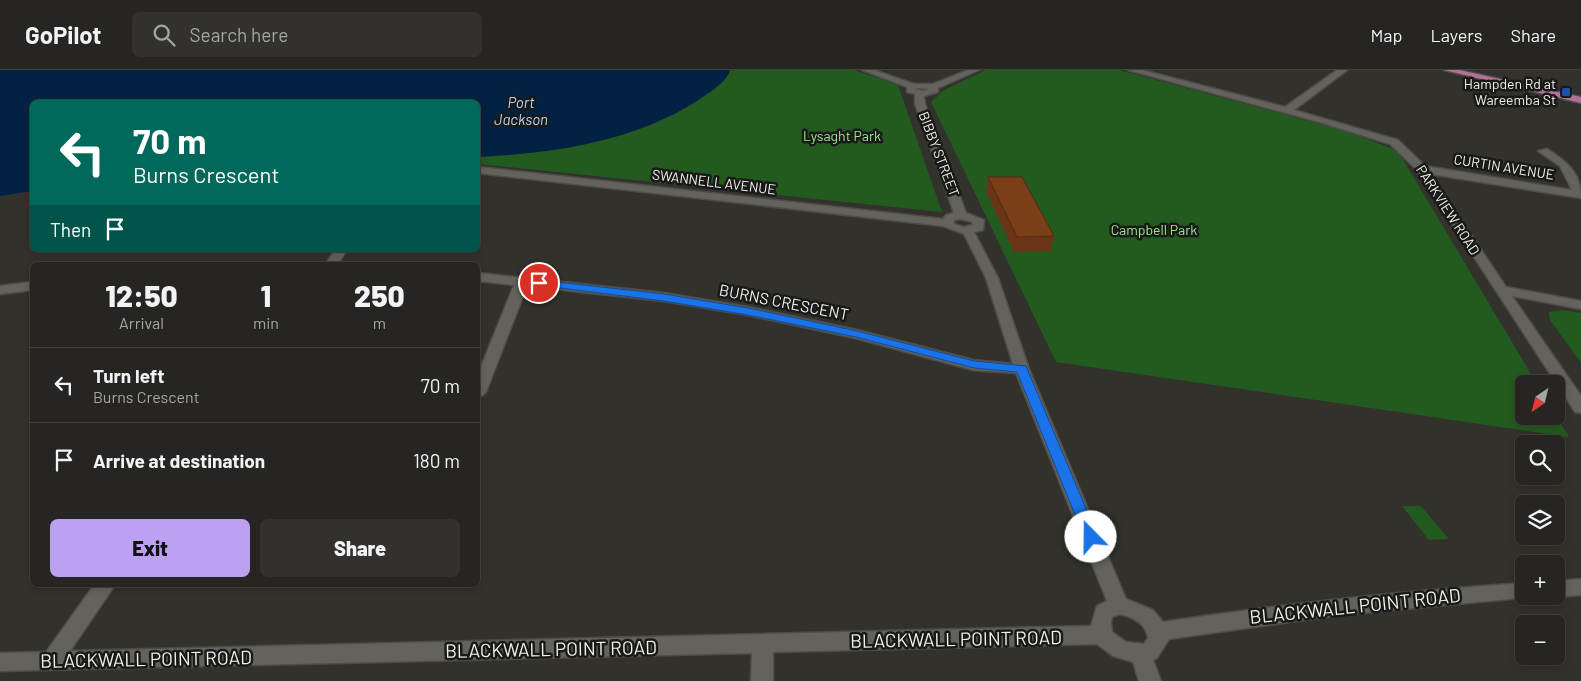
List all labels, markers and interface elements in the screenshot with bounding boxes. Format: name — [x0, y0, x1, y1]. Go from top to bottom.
search box — [132, 12, 482, 57]
text: GoPilot — [25, 20, 102, 49]
icon: search — [150, 21, 178, 49]
text: Search here — [190, 23, 288, 46]
text: Map — [1370, 24, 1402, 46]
text: Layers — [1430, 24, 1483, 46]
text: Share — [1511, 24, 1556, 46]
place label: Hampden Rd at Wareemba St — [1464, 75, 1556, 108]
marker: Hampden Rd at Wareemba St — [1560, 86, 1572, 98]
water label: Port Jackson — [494, 93, 548, 128]
street label: BIBBY STREET — [915, 109, 963, 199]
text: 70 m — [133, 119, 207, 161]
icon: left — [50, 120, 115, 185]
park label: Lysaght Park — [803, 127, 881, 144]
street label: CURTIN AVENUE — [1453, 150, 1555, 183]
text: Burns Crescent — [133, 161, 279, 187]
street label: PARKVIEW ROAD — [1413, 162, 1484, 258]
street label: SWANNELL AVENUE — [651, 165, 777, 198]
icon: arrive — [101, 215, 129, 243]
text: Then — [50, 218, 91, 241]
park label: Campbell Park — [1111, 221, 1197, 238]
pin — [518, 262, 560, 304]
icon: arrive — [525, 269, 553, 297]
text: 12:50 — [105, 277, 178, 313]
text: 1 — [261, 277, 271, 313]
text: 250 — [354, 277, 405, 313]
street label: BURNS CRESCENT — [718, 280, 850, 323]
text: Arrival — [119, 313, 164, 332]
text: min — [253, 313, 279, 332]
text: m — [373, 313, 386, 332]
text: Turn left — [93, 364, 164, 387]
icon: left — [50, 371, 78, 399]
text: 70 m — [421, 374, 460, 397]
north arrow — [1515, 375, 1565, 425]
map controls — [1515, 375, 1565, 665]
text: Burns Crescent — [93, 387, 200, 406]
button: search — [1515, 435, 1565, 485]
icon: arrive — [50, 446, 78, 474]
text: Arrive at destination — [93, 449, 265, 472]
text: 180 m — [413, 449, 460, 472]
button: layers — [1515, 495, 1565, 545]
position arrow — [1064, 510, 1116, 562]
button: Exit — [50, 519, 250, 577]
button: Share — [260, 519, 460, 577]
button: + — [1515, 555, 1565, 605]
street label: BLACKWALL POINT ROAD — [1248, 583, 1462, 628]
button: − — [1515, 615, 1565, 665]
street label: BLACKWALL POINT ROAD — [850, 625, 1062, 652]
street label: BLACKWALL POINT ROAD — [445, 635, 657, 662]
street label: BLACKWALL POINT ROAD — [40, 645, 252, 672]

